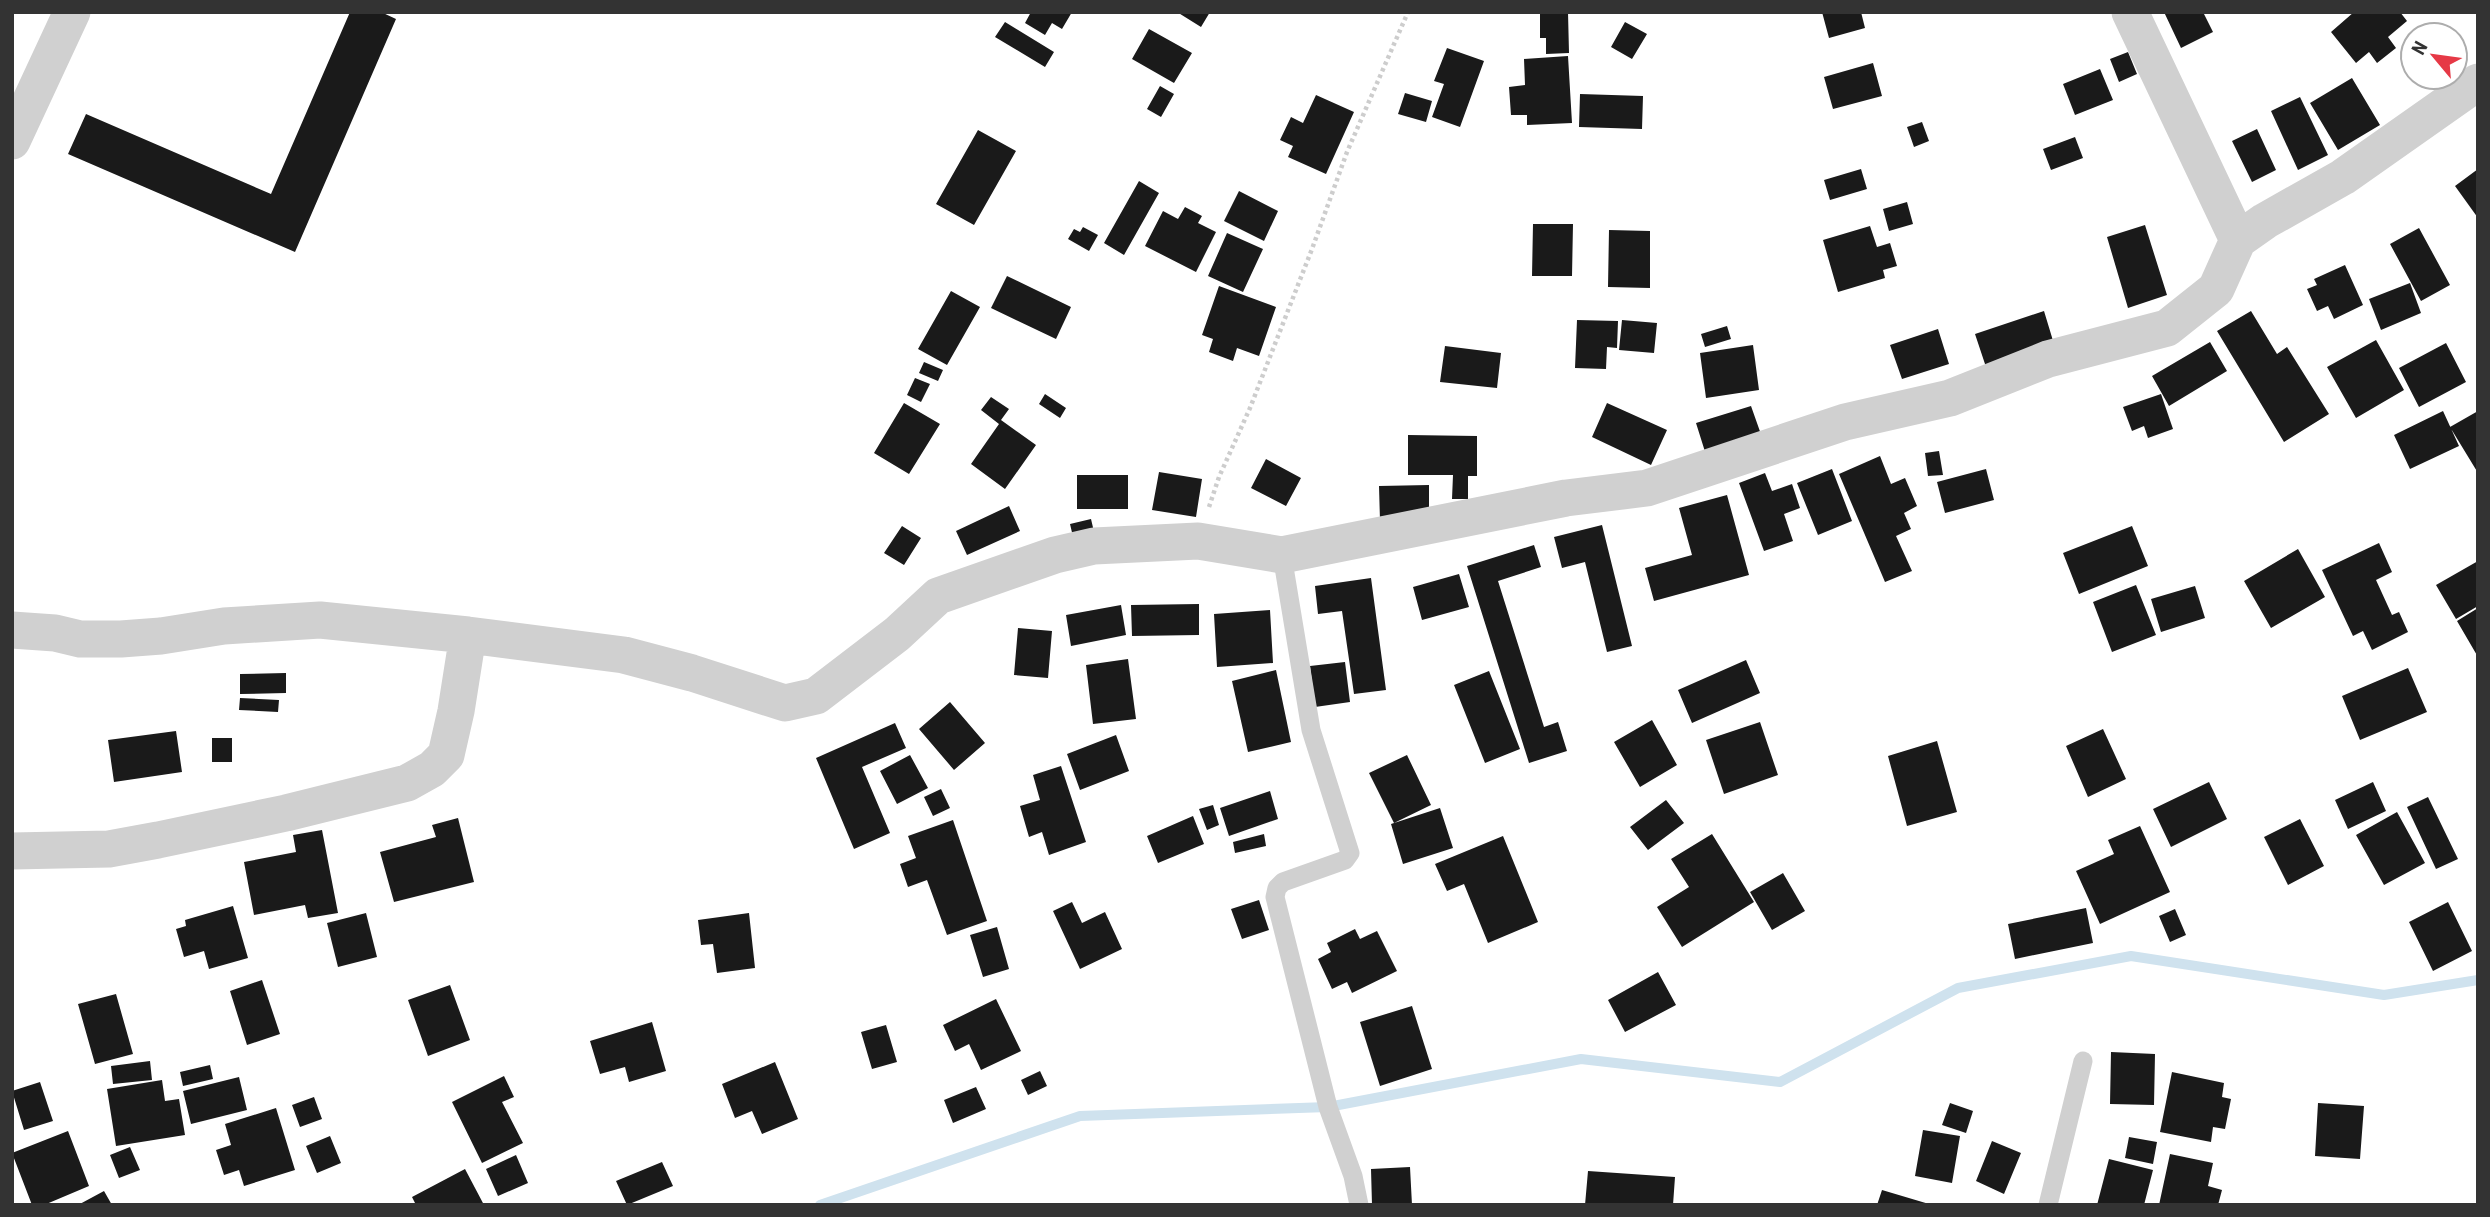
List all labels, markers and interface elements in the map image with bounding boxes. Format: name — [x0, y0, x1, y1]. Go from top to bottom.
north arrow — [2399, 21, 2469, 91]
text: N — [2407, 37, 2432, 59]

